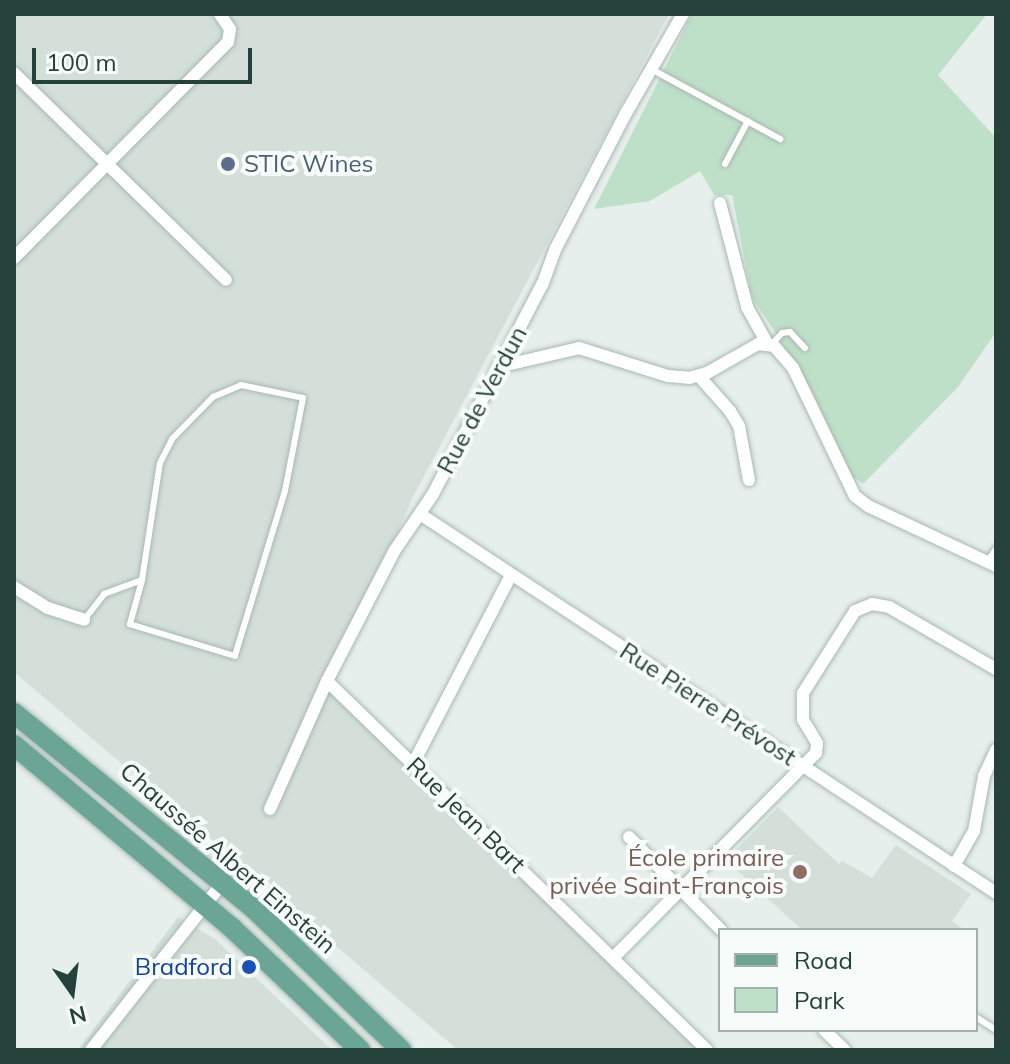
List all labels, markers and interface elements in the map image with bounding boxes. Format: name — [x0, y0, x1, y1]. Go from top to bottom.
scale bar — [36, 32, 256, 82]
text: 100 m — [46, 47, 117, 77]
place label: STIC Wines — [244, 150, 373, 178]
marker: STIC Wines — [219, 155, 237, 173]
street label: Rue de Verdun — [431, 321, 533, 479]
street label: Rue Pierre Prévost — [615, 636, 801, 772]
street label: Rue Jean Bart — [401, 751, 531, 879]
street label: Chaussée Albert Einstein — [114, 756, 342, 960]
place label: École primaire privée Saint-François — [549, 844, 784, 900]
marker: École primaire privée Saint-François — [791, 863, 809, 881]
legend — [718, 928, 978, 1032]
text: Road — [794, 945, 853, 975]
north arrow — [32, 952, 112, 1032]
place label: Bradford — [135, 953, 233, 981]
marker: Bradford — [240, 958, 258, 976]
text: Park — [794, 985, 845, 1015]
text: N — [66, 1000, 89, 1031]

